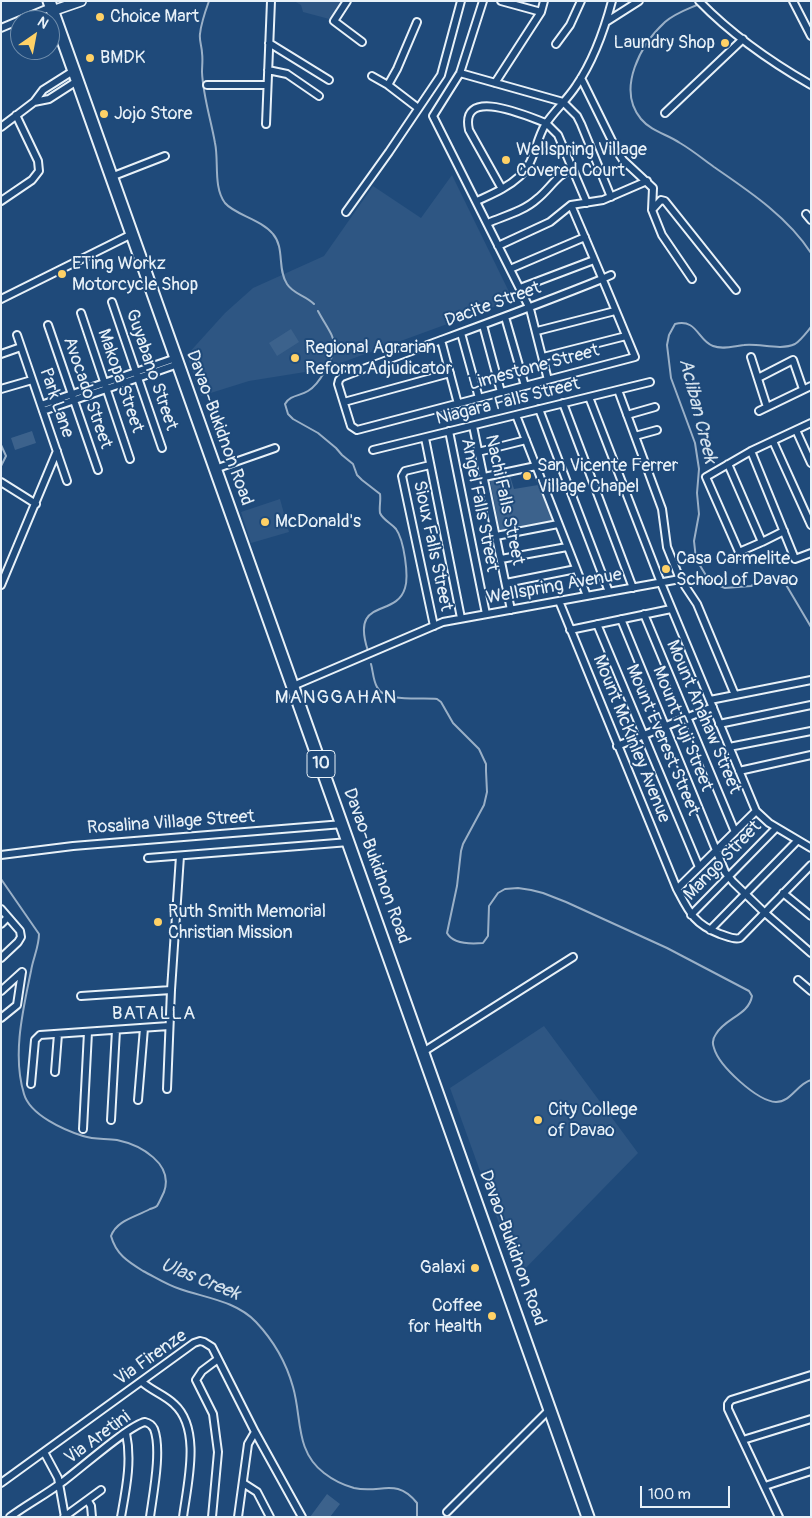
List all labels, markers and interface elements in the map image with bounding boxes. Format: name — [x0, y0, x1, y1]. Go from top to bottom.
place label: Choice Mart — [110, 6, 199, 28]
north arrow — [10, 10, 60, 60]
marker: Choice Mart — [94, 11, 106, 23]
text: N — [34, 13, 51, 33]
place label: Laundry Shop — [613, 32, 715, 54]
marker: Laundry Shop — [719, 37, 731, 49]
place label: BMDK — [100, 47, 145, 69]
marker: BMDK — [84, 52, 96, 64]
place label: Jojo Store — [114, 103, 192, 125]
marker: Jojo Store — [98, 108, 110, 120]
place label: Wellspring Village Covered Court — [516, 139, 647, 182]
marker: Wellspring Village Covered Court — [500, 154, 512, 166]
place label: ETing Workz Motorcycle Shop — [72, 253, 198, 296]
marker: ETing Workz Motorcycle Shop — [56, 268, 68, 280]
street label: Dacite Street — [442, 278, 544, 332]
street label: Guyabano Street — [120, 307, 182, 433]
street label: Makopa Street — [92, 326, 148, 436]
street label: Avocado Street — [58, 334, 116, 452]
place label: Regional Agrarian Reform Adjudicator — [305, 337, 452, 379]
street label: Limestone Street — [466, 340, 602, 396]
street label: Davao-Bukidnon Road — [181, 347, 257, 509]
marker: Regional Agrarian Reform Adjudicator — [289, 352, 301, 364]
water label: Acliban Creek — [673, 356, 721, 466]
street label: Park Lane — [34, 365, 78, 441]
street label: Niagara Falls Street — [434, 374, 582, 430]
street label: Nachi Falls Street — [480, 433, 528, 567]
street label: Angel Falls Street — [455, 436, 503, 574]
place label: San Vicente Ferrer Village Chapel — [537, 455, 678, 498]
marker: San Vicente Ferrer Village Chapel — [521, 470, 533, 482]
street label: Sioux Falls Street — [408, 479, 456, 613]
place label: McDonald's — [275, 511, 361, 533]
marker: McDonald's — [259, 516, 271, 528]
place label: Casa Carmelite School of Davao — [676, 548, 798, 590]
marker: Casa Carmelite School of Davao — [660, 563, 672, 575]
street label: Wellspring Avenue — [485, 564, 623, 610]
street label: Mount Anahaw Street — [661, 637, 745, 797]
street label: Mount McKinley Avenue — [587, 652, 675, 826]
street label: Mount Everest Street — [620, 661, 704, 819]
street label: Mount Fuji Street — [647, 663, 717, 795]
district label: MANGGAHAN — [274, 687, 398, 709]
road number: 10 — [307, 751, 335, 778]
street label: Davao-Bukidnon Road — [338, 785, 414, 947]
street label: Rosalina Village Street — [87, 806, 255, 840]
street label: Mango Street — [680, 817, 766, 905]
place label: Ruth Smith Memorial Christian Mission — [168, 901, 326, 944]
marker: Ruth Smith Memorial Christian Mission — [152, 916, 164, 928]
district label: BATALLA — [111, 1003, 197, 1025]
place label: City College of Davao — [548, 1099, 637, 1142]
marker: City College of Davao — [532, 1114, 544, 1126]
street label: Davao-Bukidnon Road — [474, 1167, 550, 1329]
water label: Ulas Creek — [157, 1254, 243, 1306]
place label: Galaxi — [420, 1257, 465, 1279]
marker: Galaxi — [469, 1262, 481, 1274]
place label: Coffee for Health — [408, 1295, 482, 1338]
marker: Coffee for Health — [486, 1310, 498, 1322]
street label: Via Firenze — [111, 1325, 191, 1391]
street label: Via Aretini — [61, 1407, 135, 1469]
scale bar — [642, 1476, 732, 1508]
text: 100 m — [648, 1485, 691, 1504]

